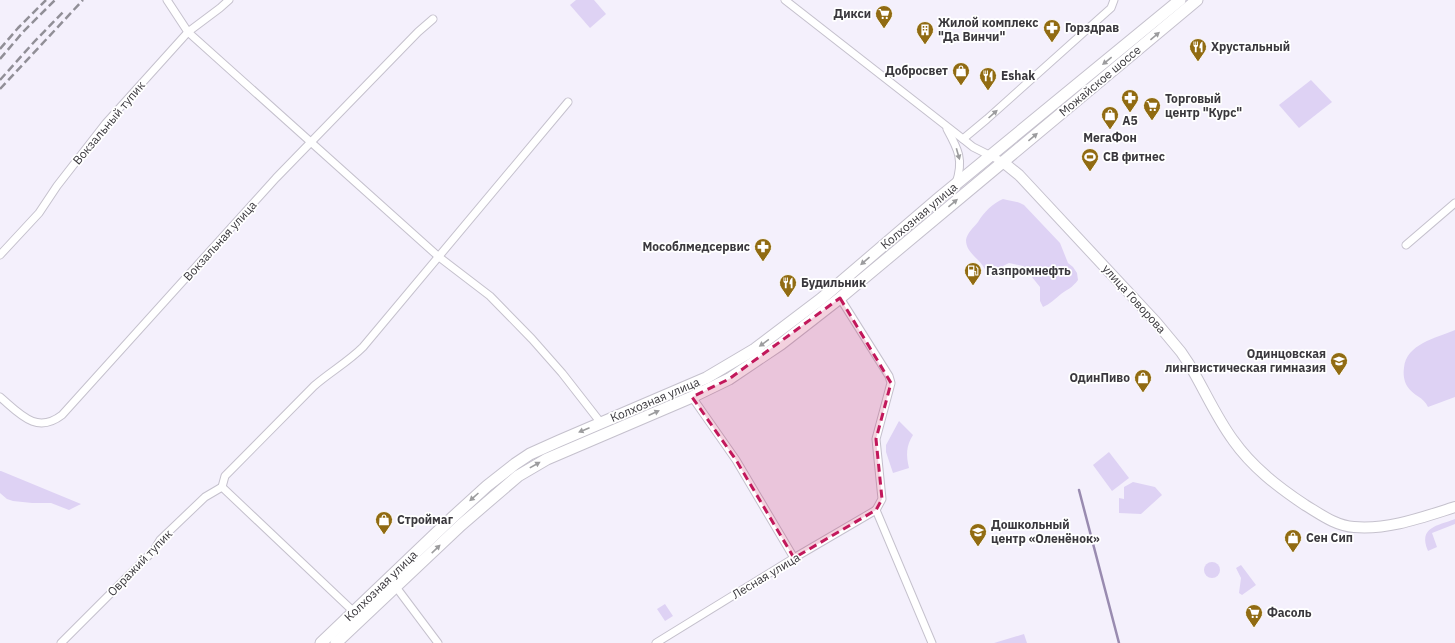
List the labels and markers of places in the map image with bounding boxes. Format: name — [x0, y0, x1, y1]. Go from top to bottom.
supermarket icon: Дикси — [874, 4, 894, 29]
place label: Дикси — [833, 6, 871, 21]
place label: Жилой комплекс "Да Винчи" — [938, 15, 1039, 44]
pharmacy icon: Горздрав — [1042, 18, 1062, 43]
building icon: Жилой комплекс "Да Винчи" — [915, 20, 935, 45]
place label: Горздрав — [1065, 20, 1119, 35]
restaurant icon: Хрустальный — [1188, 37, 1208, 62]
place label: Хрустальный — [1211, 39, 1290, 54]
shop icon: Добросвет — [951, 61, 971, 86]
place label: Добросвет — [885, 63, 948, 78]
restaurant icon: Eshak — [978, 66, 998, 91]
place label: Eshak — [1001, 68, 1035, 83]
pharmacy icon: А5 — [1120, 88, 1140, 113]
place label: Торговый центр "Курс" — [1165, 91, 1242, 120]
supermarket icon: Торговый центр "Курс" — [1142, 96, 1162, 121]
shop icon: МегаФон — [1100, 105, 1120, 130]
place label: А5 — [1122, 113, 1138, 128]
place label: МегаФон — [1083, 130, 1137, 145]
sports icon: СВ фитнес — [1080, 147, 1100, 172]
place label: СВ фитнес — [1103, 149, 1165, 164]
pharmacy icon: Мособлмедсервис — [753, 237, 773, 262]
place label: Мособлмедсервис — [643, 239, 750, 254]
fuel station icon: Газпромнефть — [963, 261, 983, 286]
place label: Газпромнефть — [986, 263, 1071, 278]
restaurant icon: Будильник — [778, 273, 798, 298]
place label: Будильник — [801, 275, 866, 290]
place label: Одинцовская лингвистическая гимназия — [1165, 346, 1326, 375]
school or university icon: Одинцовская лингвистическая гимназия — [1329, 351, 1349, 376]
shop icon: ОдинПиво — [1133, 368, 1153, 393]
place label: ОдинПиво — [1070, 370, 1130, 385]
shop icon: Строймаг — [374, 510, 394, 535]
place label: Строймаг — [397, 512, 454, 527]
place label: Дошкольный центр «Оленёнок» — [991, 517, 1100, 546]
school or university icon: Дошкольный центр «Оленёнок» — [968, 522, 988, 547]
shop icon: Сен Сип — [1283, 528, 1303, 553]
place label: Сен Сип — [1306, 530, 1353, 545]
supermarket icon: Фасоль — [1244, 603, 1264, 628]
place label: Фасоль — [1267, 605, 1312, 620]

